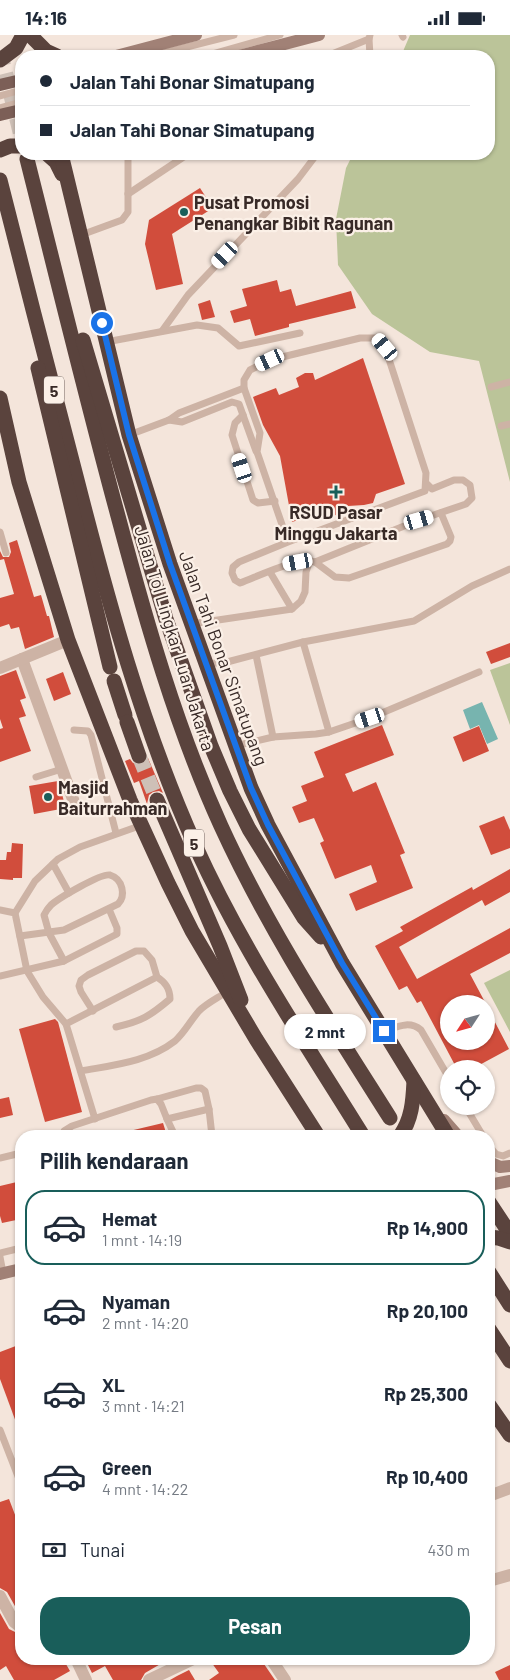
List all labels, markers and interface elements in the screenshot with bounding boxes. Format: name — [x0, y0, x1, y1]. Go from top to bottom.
text: 14:16 — [25, 6, 67, 29]
text: Jalan Tahi Bonar Simatupang — [70, 70, 315, 93]
text: Jalan Tahi Bonar Simatupang — [70, 118, 315, 141]
place label: Pusat Promosi Penangkar Bibit Ragunan — [194, 191, 393, 234]
marker: Pusat Promosi Penangkar Bibit Ragunan — [178, 206, 190, 218]
car — [209, 239, 240, 271]
route start — [91, 312, 113, 334]
car — [369, 331, 400, 363]
car — [253, 347, 286, 373]
road number: 5 — [44, 377, 64, 403]
car — [230, 451, 253, 485]
marker: RSUD Pasar Minggu Jakarta — [329, 485, 343, 499]
place label: RSUD Pasar Minggu Jakarta — [275, 501, 397, 544]
car — [402, 509, 435, 531]
street label: Jalan Tol Lingkar Luar Jakarta — [130, 523, 220, 753]
street label: Jalan Tahi Bonar Simatupang — [175, 547, 273, 769]
car — [281, 552, 314, 572]
car — [353, 706, 386, 730]
place label: Masjid Baiturrahman — [58, 776, 167, 819]
marker: Masjid Baiturrahman — [42, 791, 54, 803]
road number: 5 — [184, 829, 204, 856]
north arrow — [440, 995, 495, 1050]
map controls — [440, 995, 495, 1115]
callout: 2 mnt — [284, 1013, 366, 1049]
route end — [373, 1020, 395, 1042]
text: 2 mnt — [305, 1022, 345, 1041]
button: locate — [440, 1060, 495, 1115]
text: Pilih kendaraan — [40, 1147, 188, 1173]
icon: car — [42, 1205, 87, 1250]
text: Hemat — [102, 1207, 157, 1230]
text: Rp 14,900 — [387, 1216, 468, 1239]
text: 1 mnt · 14:19 — [102, 1230, 182, 1249]
icon: car — [42, 1288, 87, 1333]
text: Nyaman — [102, 1290, 170, 1313]
text: Rp 20,100 — [387, 1299, 468, 1322]
text: 2 mnt · 14:20 — [102, 1313, 189, 1332]
icon: car — [42, 1371, 87, 1416]
text: XL — [102, 1373, 125, 1396]
text: Rp 25,300 — [384, 1382, 468, 1405]
text: 3 mnt · 14:21 — [102, 1396, 185, 1415]
icon: car — [42, 1454, 87, 1499]
text: Green — [102, 1456, 152, 1479]
text: Rp 10,400 — [386, 1465, 468, 1488]
text: 4 mnt · 14:22 — [102, 1479, 188, 1498]
icon: cash — [40, 1536, 68, 1564]
text: Tunai — [80, 1538, 125, 1561]
text: 430 m — [427, 1540, 470, 1559]
button: Pesan — [40, 1597, 470, 1655]

